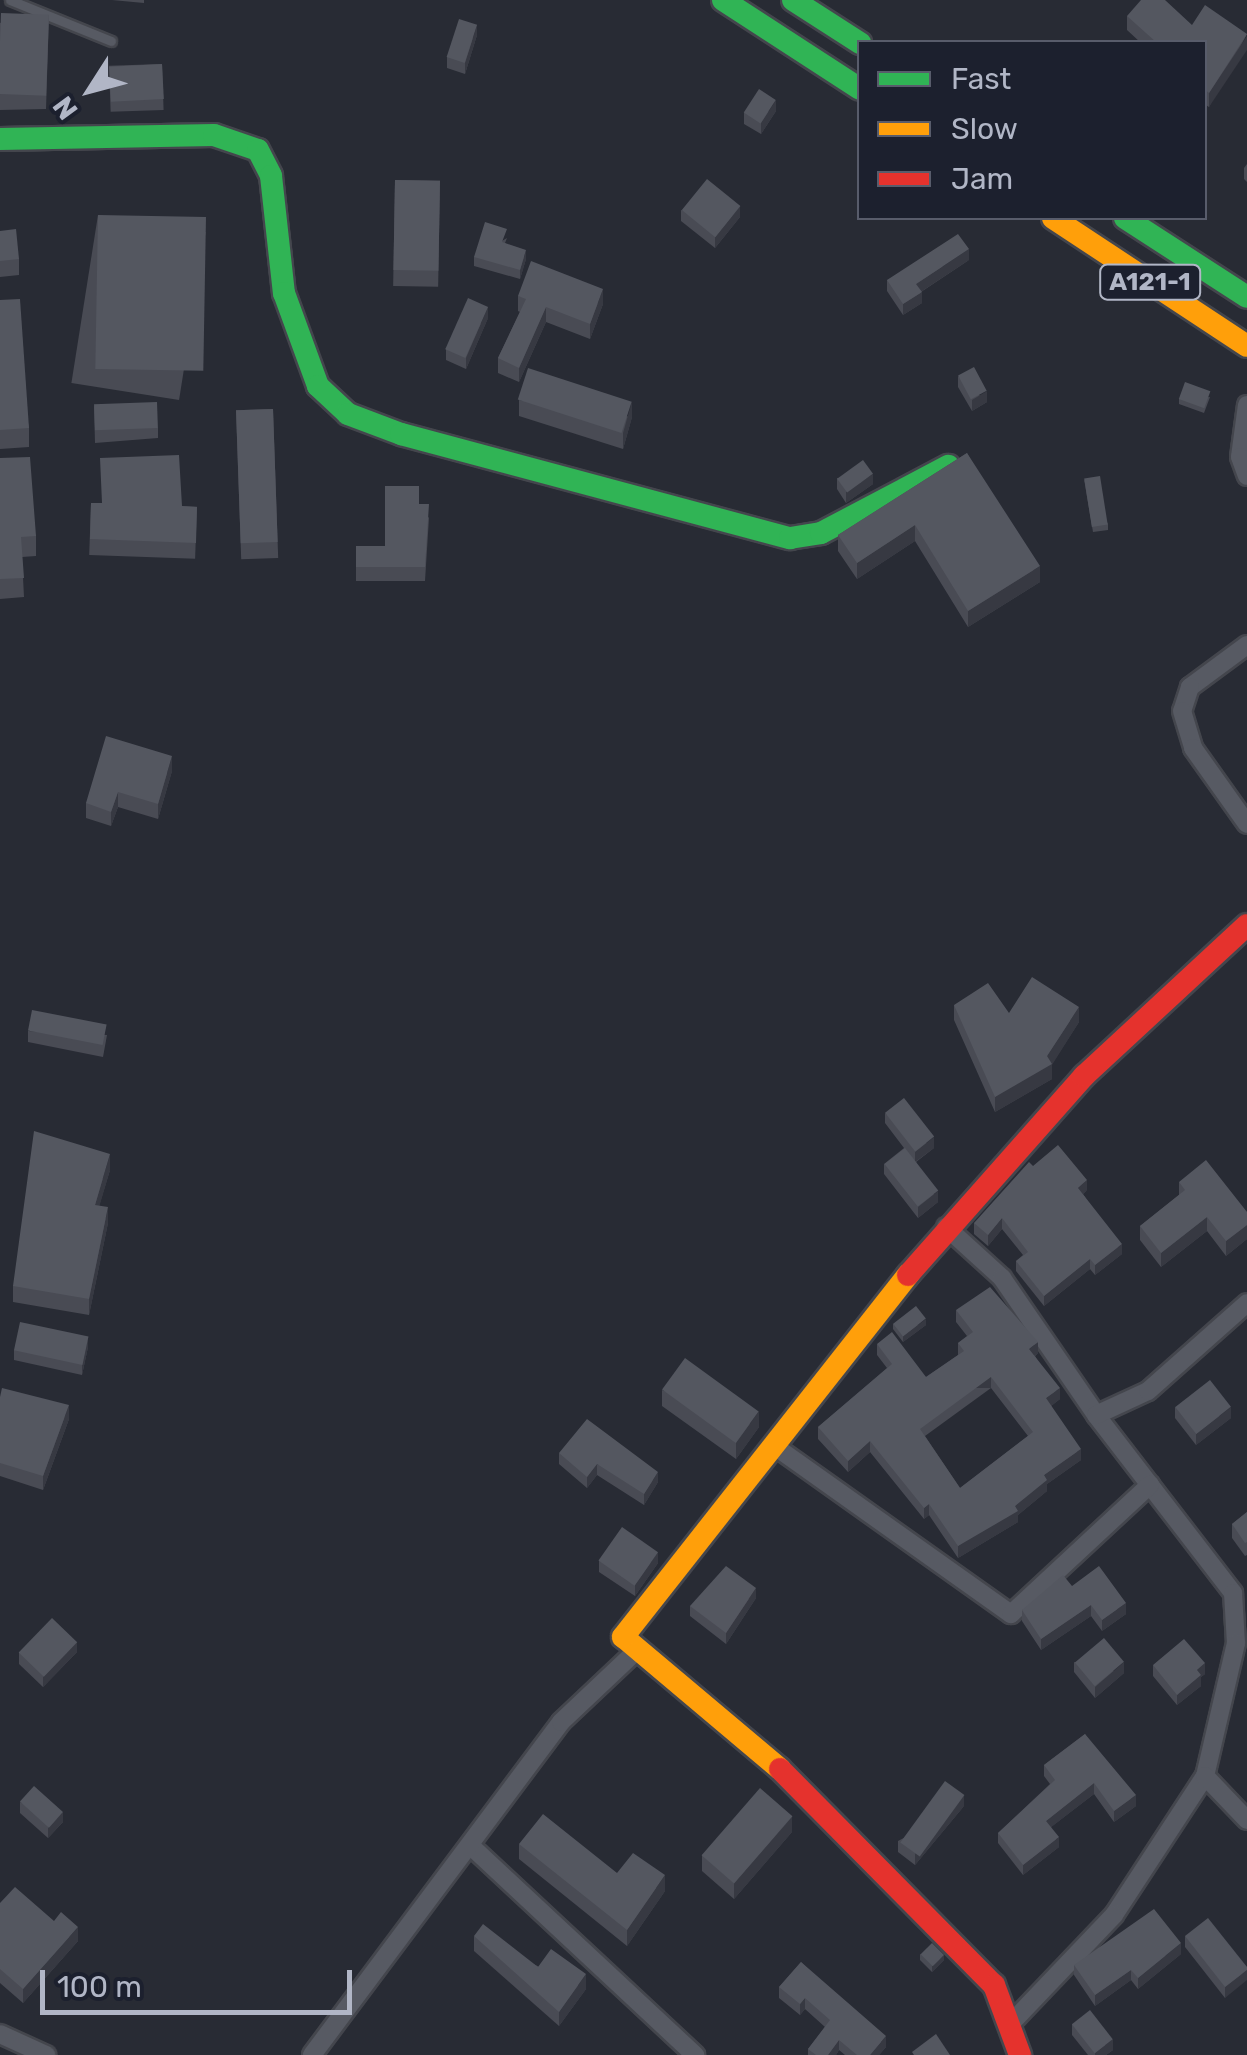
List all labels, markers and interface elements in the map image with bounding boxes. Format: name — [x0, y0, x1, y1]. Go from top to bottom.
north arrow — [40, 40, 140, 140]
legend — [857, 40, 1207, 220]
text: Fast — [951, 61, 1011, 97]
text: N — [46, 90, 85, 126]
text: Slow — [951, 111, 1018, 147]
text: Jam — [951, 161, 1013, 197]
road number: A121-1 — [1098, 262, 1202, 302]
scale bar — [45, 1950, 358, 2012]
text: 100 m — [57, 1969, 142, 2005]

